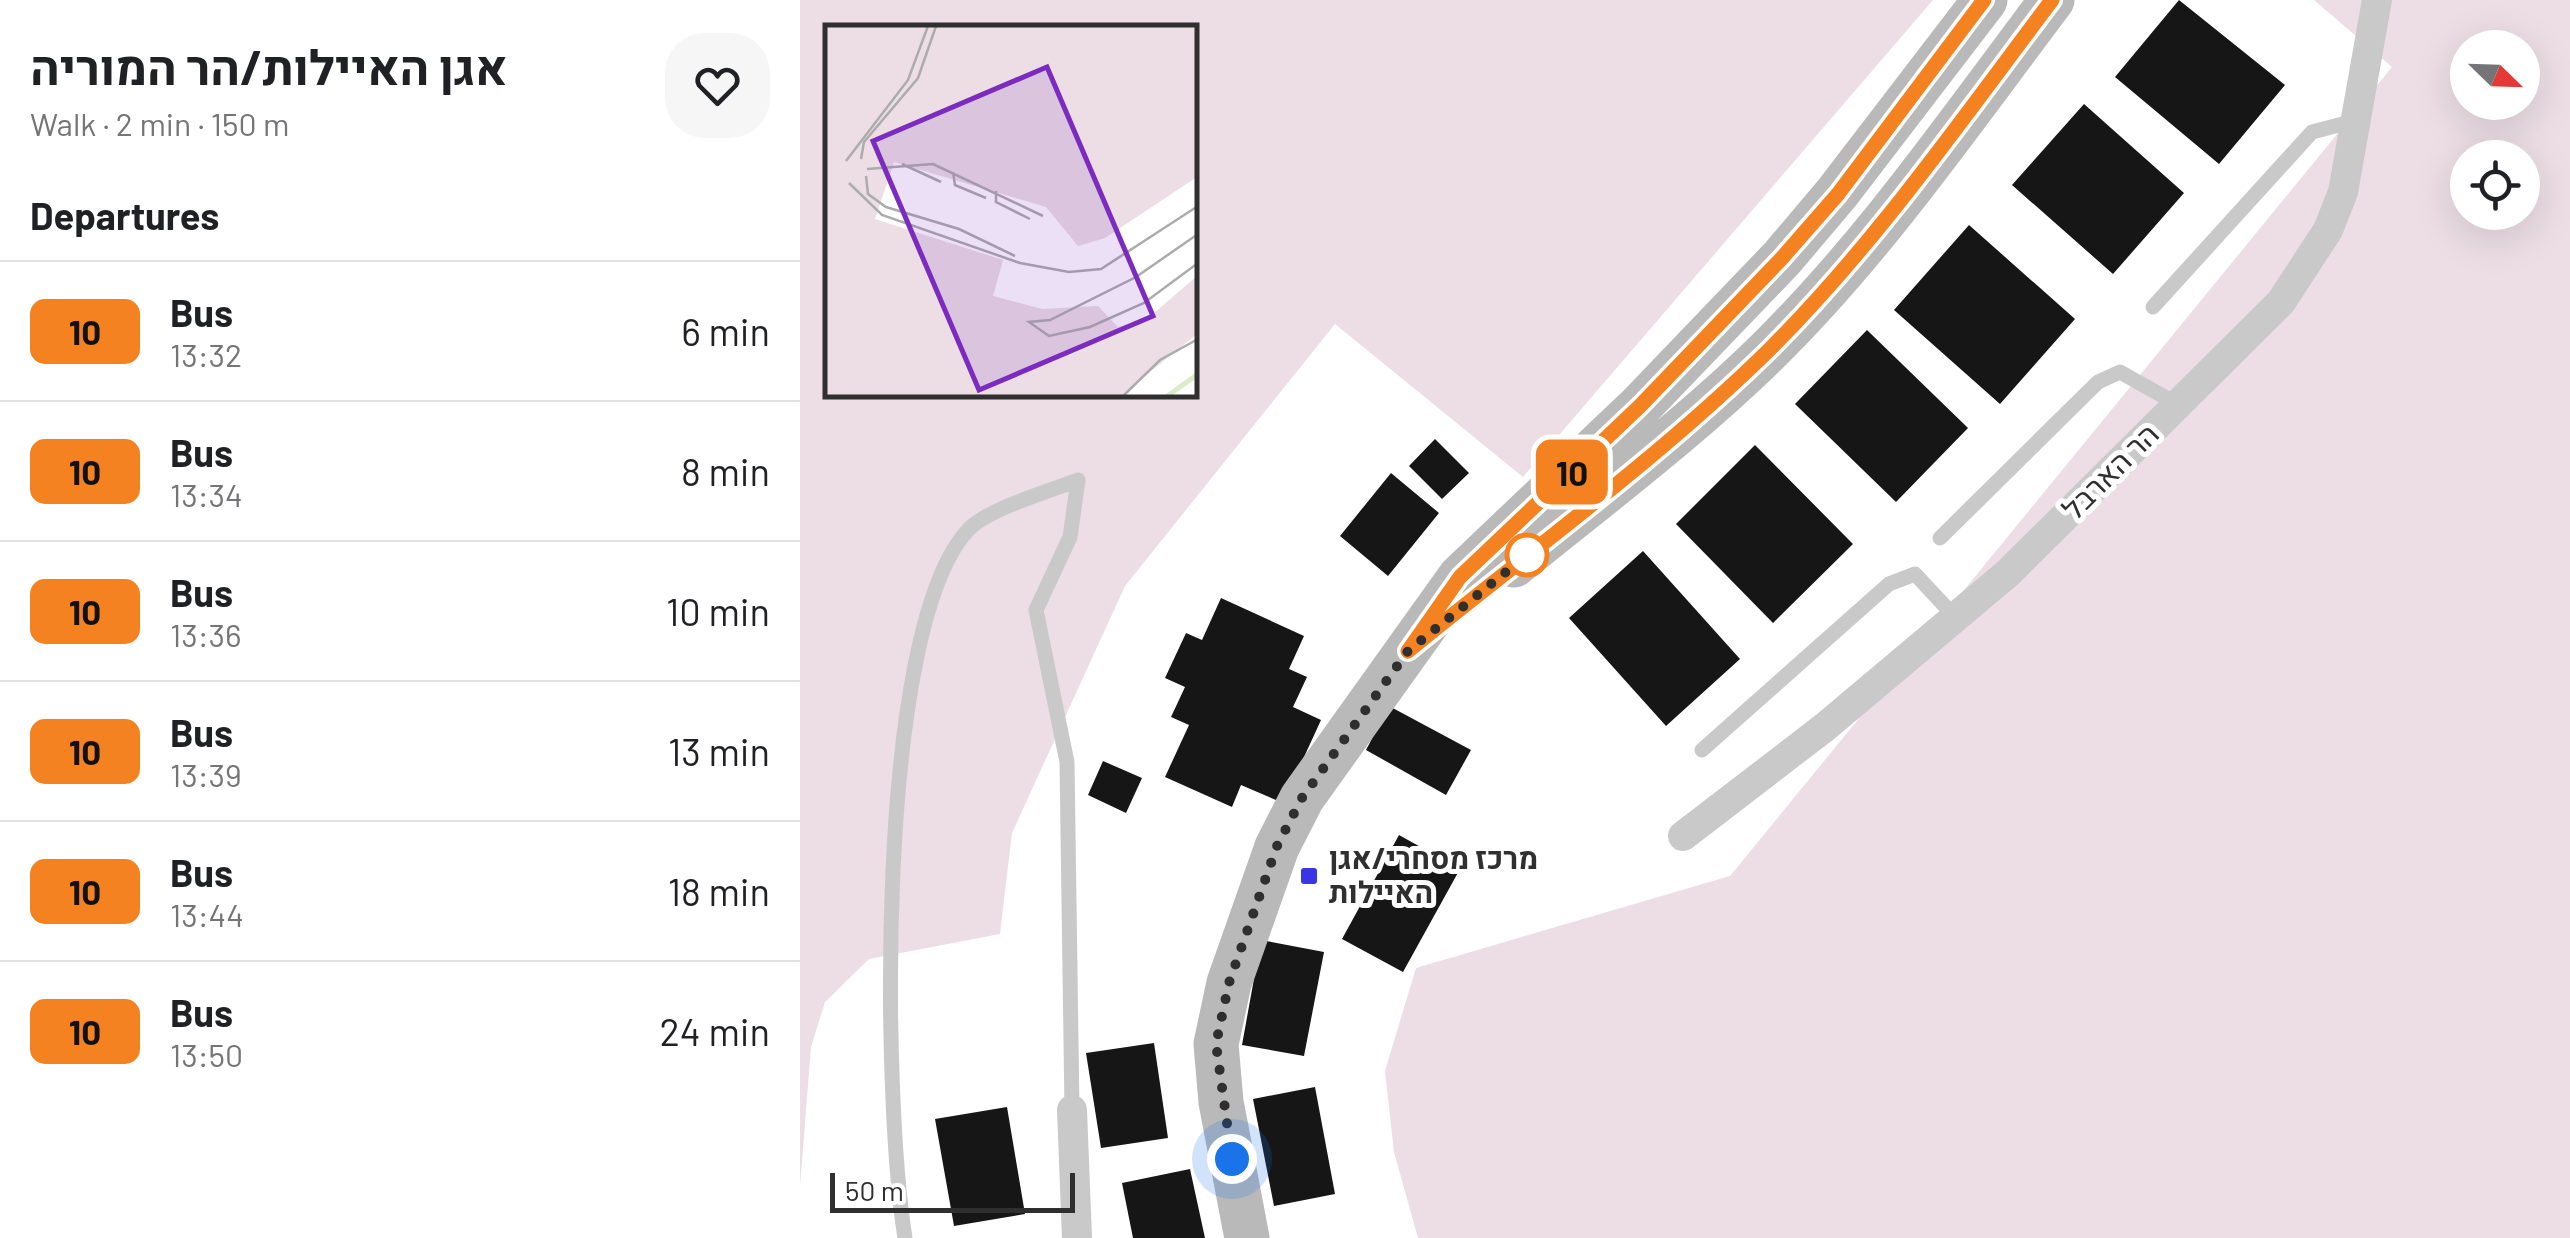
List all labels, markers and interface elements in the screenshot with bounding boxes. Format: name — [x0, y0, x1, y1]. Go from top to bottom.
inset map — [825, 25, 1198, 398]
north arrow — [2450, 30, 2540, 120]
map controls — [2450, 30, 2540, 230]
button: heart — [665, 33, 770, 138]
text: אגן האיילות/הר המוריה — [30, 37, 507, 95]
text: Walk · 2 min · 150 m — [30, 104, 289, 142]
button: locate — [2450, 140, 2540, 230]
text: Departures — [30, 192, 219, 238]
text: Bus — [170, 289, 233, 335]
text: 6 min — [681, 308, 770, 354]
text: 10 — [69, 310, 101, 352]
text: 13:32 — [170, 335, 242, 373]
street label: הר הארבל — [2054, 415, 2165, 526]
text: Bus — [170, 429, 233, 475]
line badge: 10 — [1527, 440, 1617, 504]
text: 8 min — [681, 448, 770, 494]
text: 10 — [69, 450, 101, 492]
text: 10 — [1556, 451, 1588, 493]
text: 13:34 — [170, 475, 243, 513]
unlabelled marker — [1506, 534, 1548, 576]
text: Bus — [170, 569, 233, 615]
text: 10 min — [666, 588, 770, 634]
text: 10 — [69, 590, 101, 632]
text: 13:36 — [170, 615, 242, 653]
text: Bus — [170, 709, 233, 755]
text: 13 min — [668, 728, 770, 774]
text: 10 — [69, 730, 101, 772]
text: 13:39 — [170, 755, 242, 793]
place label: מרכז מסחרי/אגן האיילות — [1329, 839, 1538, 909]
text: Bus — [170, 849, 233, 895]
marker: מרכז מסחרי/אגן האיילות — [1298, 865, 1320, 887]
text: 18 min — [668, 868, 770, 914]
text: 10 — [69, 870, 101, 912]
text: 13:44 — [170, 895, 244, 933]
text: Bus — [170, 989, 233, 1035]
text: 24 min — [659, 1008, 770, 1054]
text: 10 — [69, 1010, 101, 1052]
text: 13:50 — [170, 1035, 243, 1073]
your location — [1207, 1134, 1257, 1184]
scale bar — [830, 1168, 1075, 1212]
text: 50 m — [845, 1173, 904, 1207]

